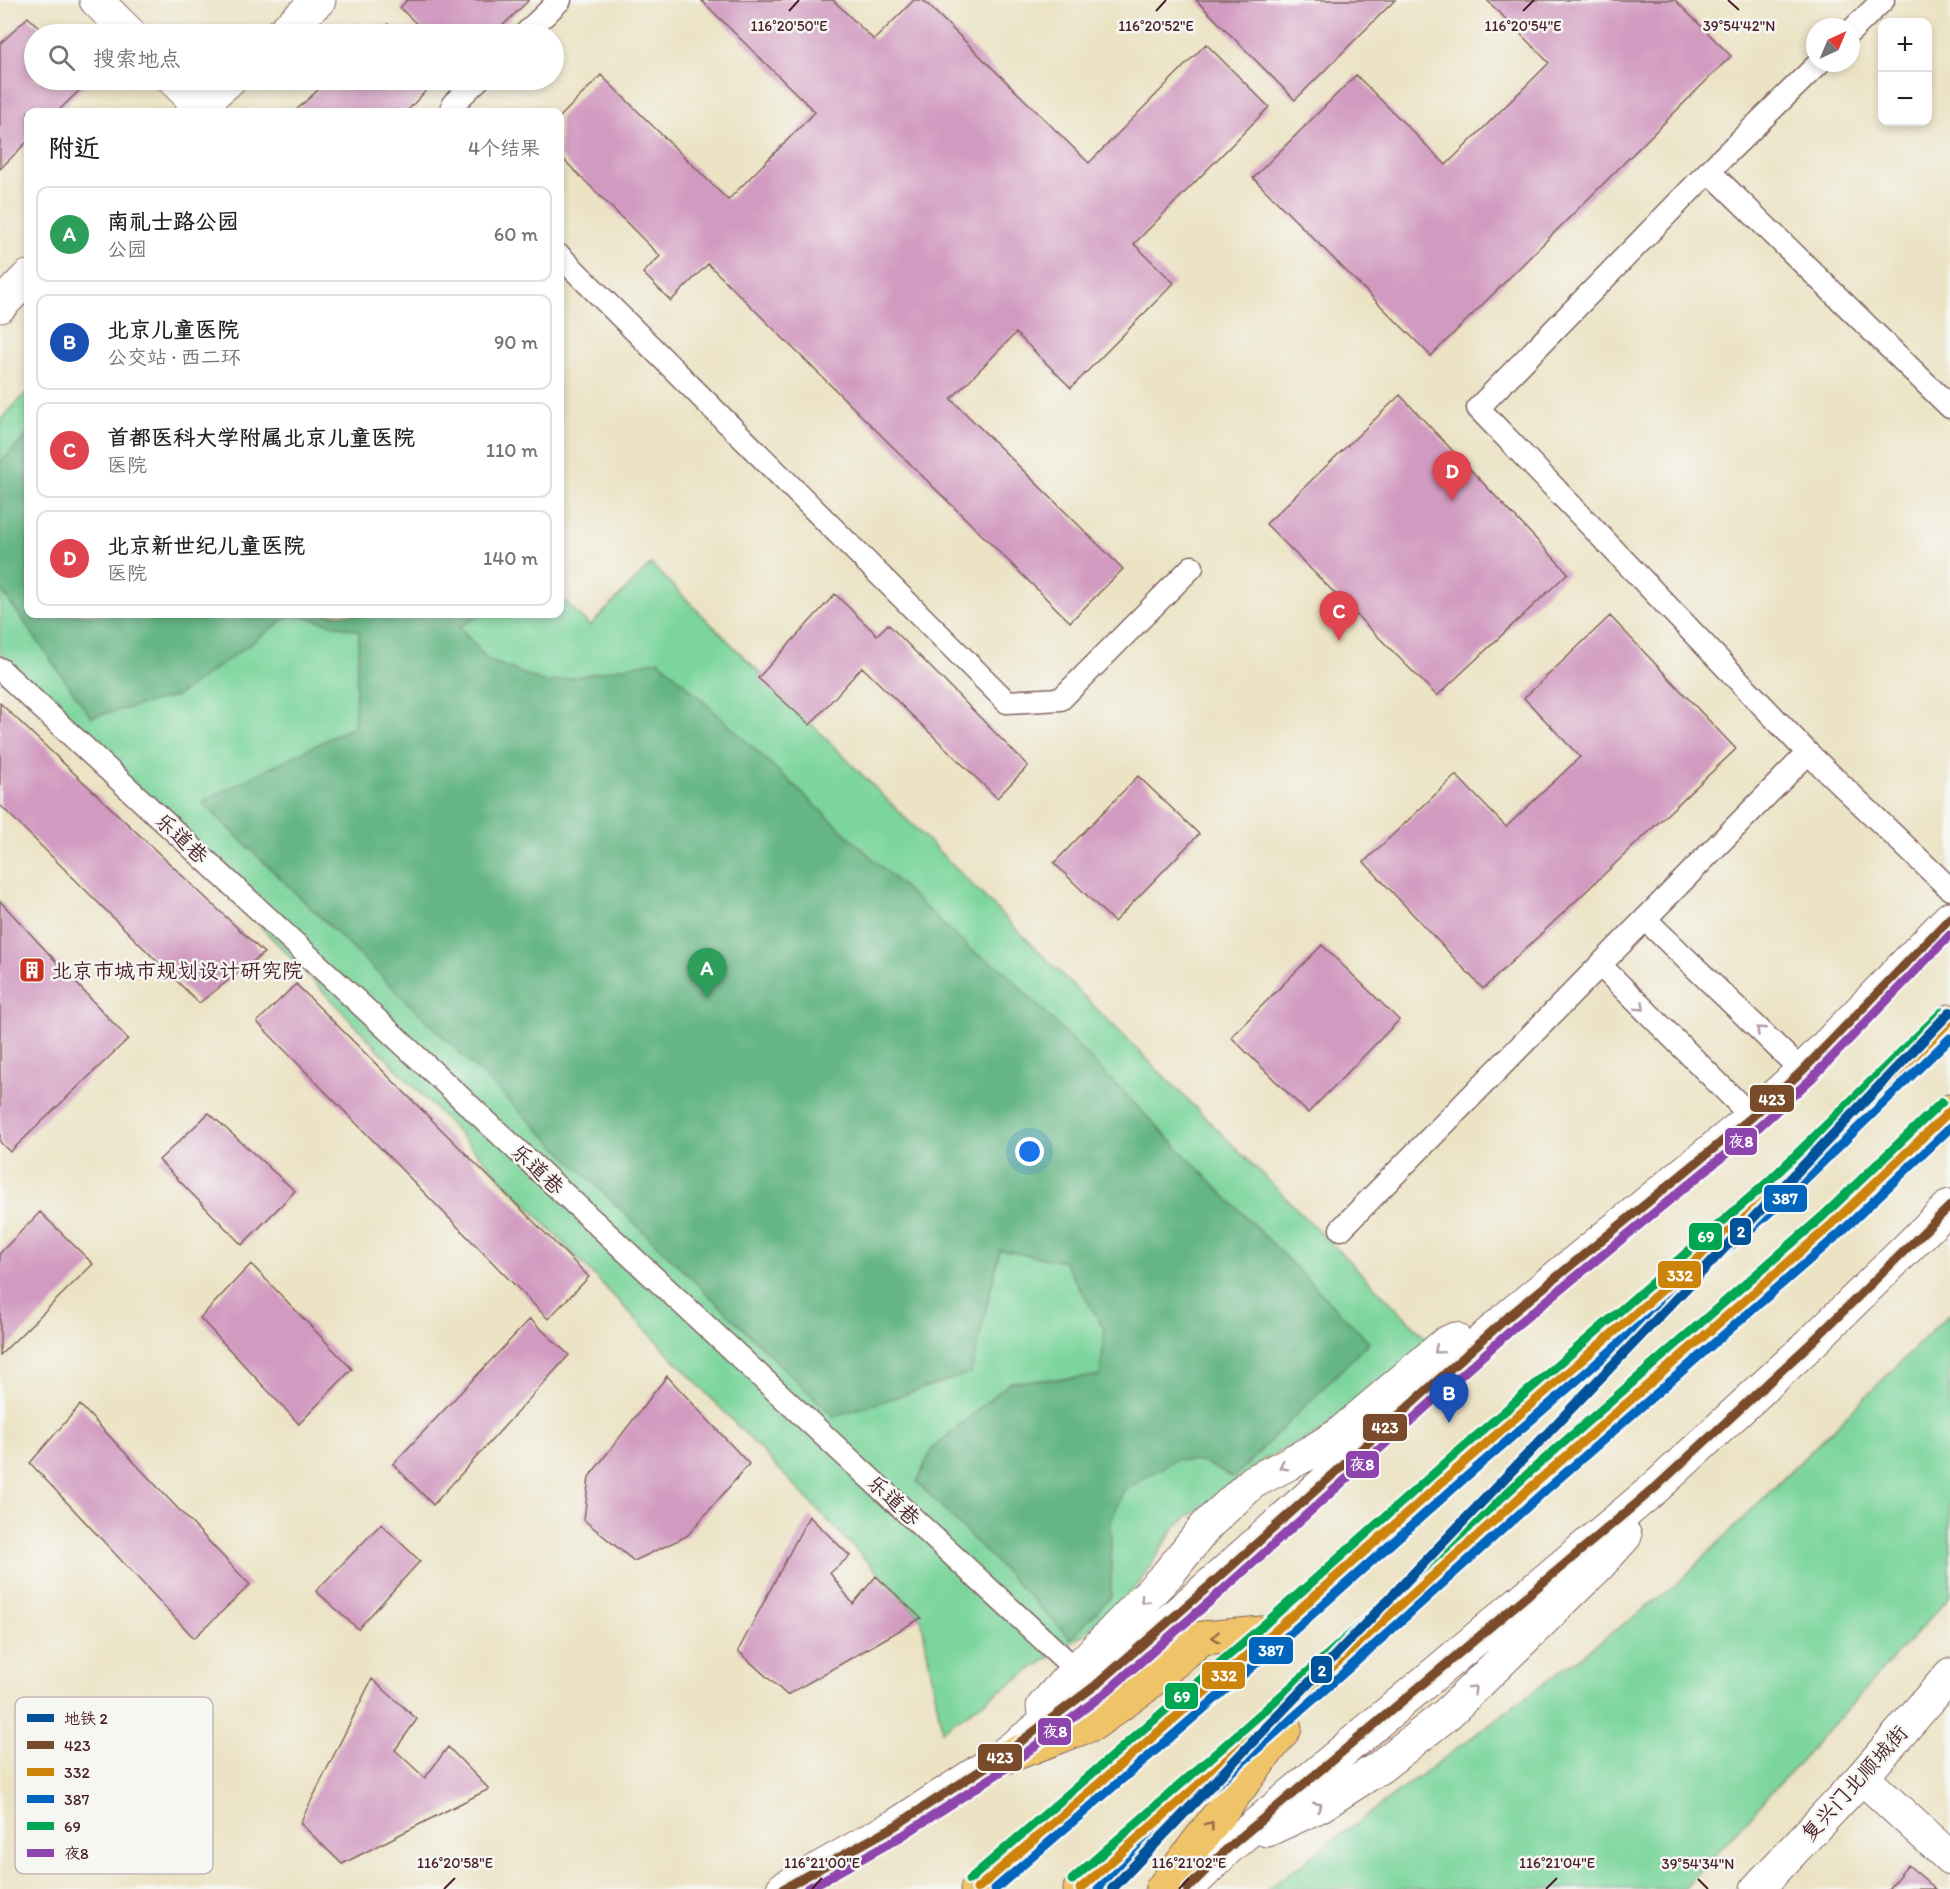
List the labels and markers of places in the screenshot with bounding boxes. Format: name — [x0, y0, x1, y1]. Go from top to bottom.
pin: D — [1432, 452, 1472, 501]
pin: C — [1320, 592, 1358, 641]
pin: A — [688, 948, 726, 998]
building icon: 北京市城市规划设计研究院 — [17, 955, 47, 985]
place label: 北京市城市规划设计研究院 — [51, 958, 303, 983]
pin: B — [1430, 1374, 1468, 1423]

